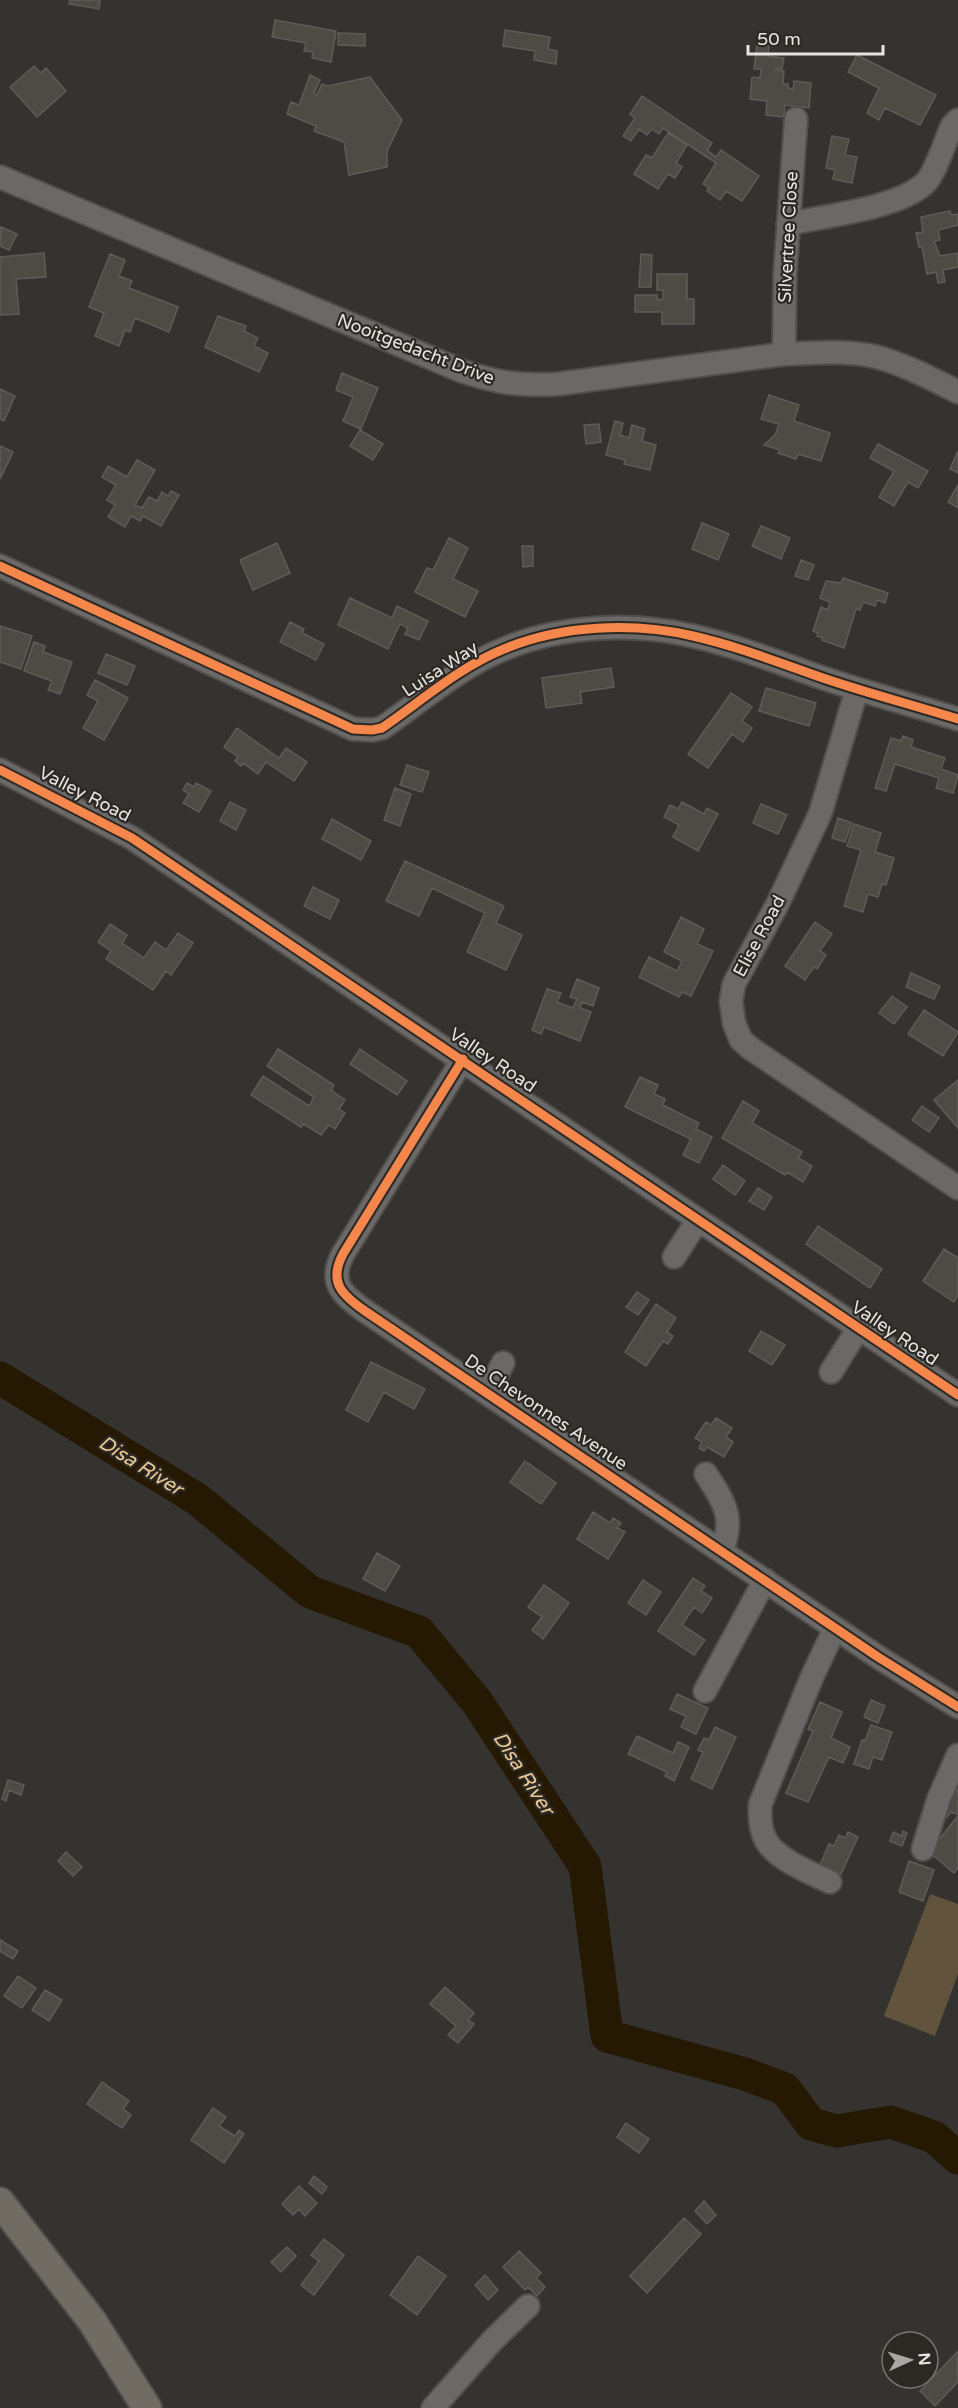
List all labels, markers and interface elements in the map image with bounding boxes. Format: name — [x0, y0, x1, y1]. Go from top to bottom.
scale bar — [748, 18, 883, 56]
text: 50 m — [757, 28, 801, 50]
street label: Silvertree Close — [774, 171, 802, 303]
street label: Nooitgedacht Drive — [334, 309, 498, 389]
street label: Luisa Way — [398, 636, 482, 702]
street label: Valley Road — [35, 761, 135, 827]
street label: Elise Road — [728, 891, 790, 981]
street label: Valley Road — [445, 1023, 541, 1097]
street label: Valley Road — [847, 1296, 943, 1370]
street label: De Chevonnes Avenue — [460, 1349, 632, 1475]
water label: Disa River — [94, 1431, 189, 1502]
water label: Disa River — [487, 1727, 560, 1822]
north arrow — [880, 2330, 940, 2390]
text: N — [914, 2352, 934, 2366]

